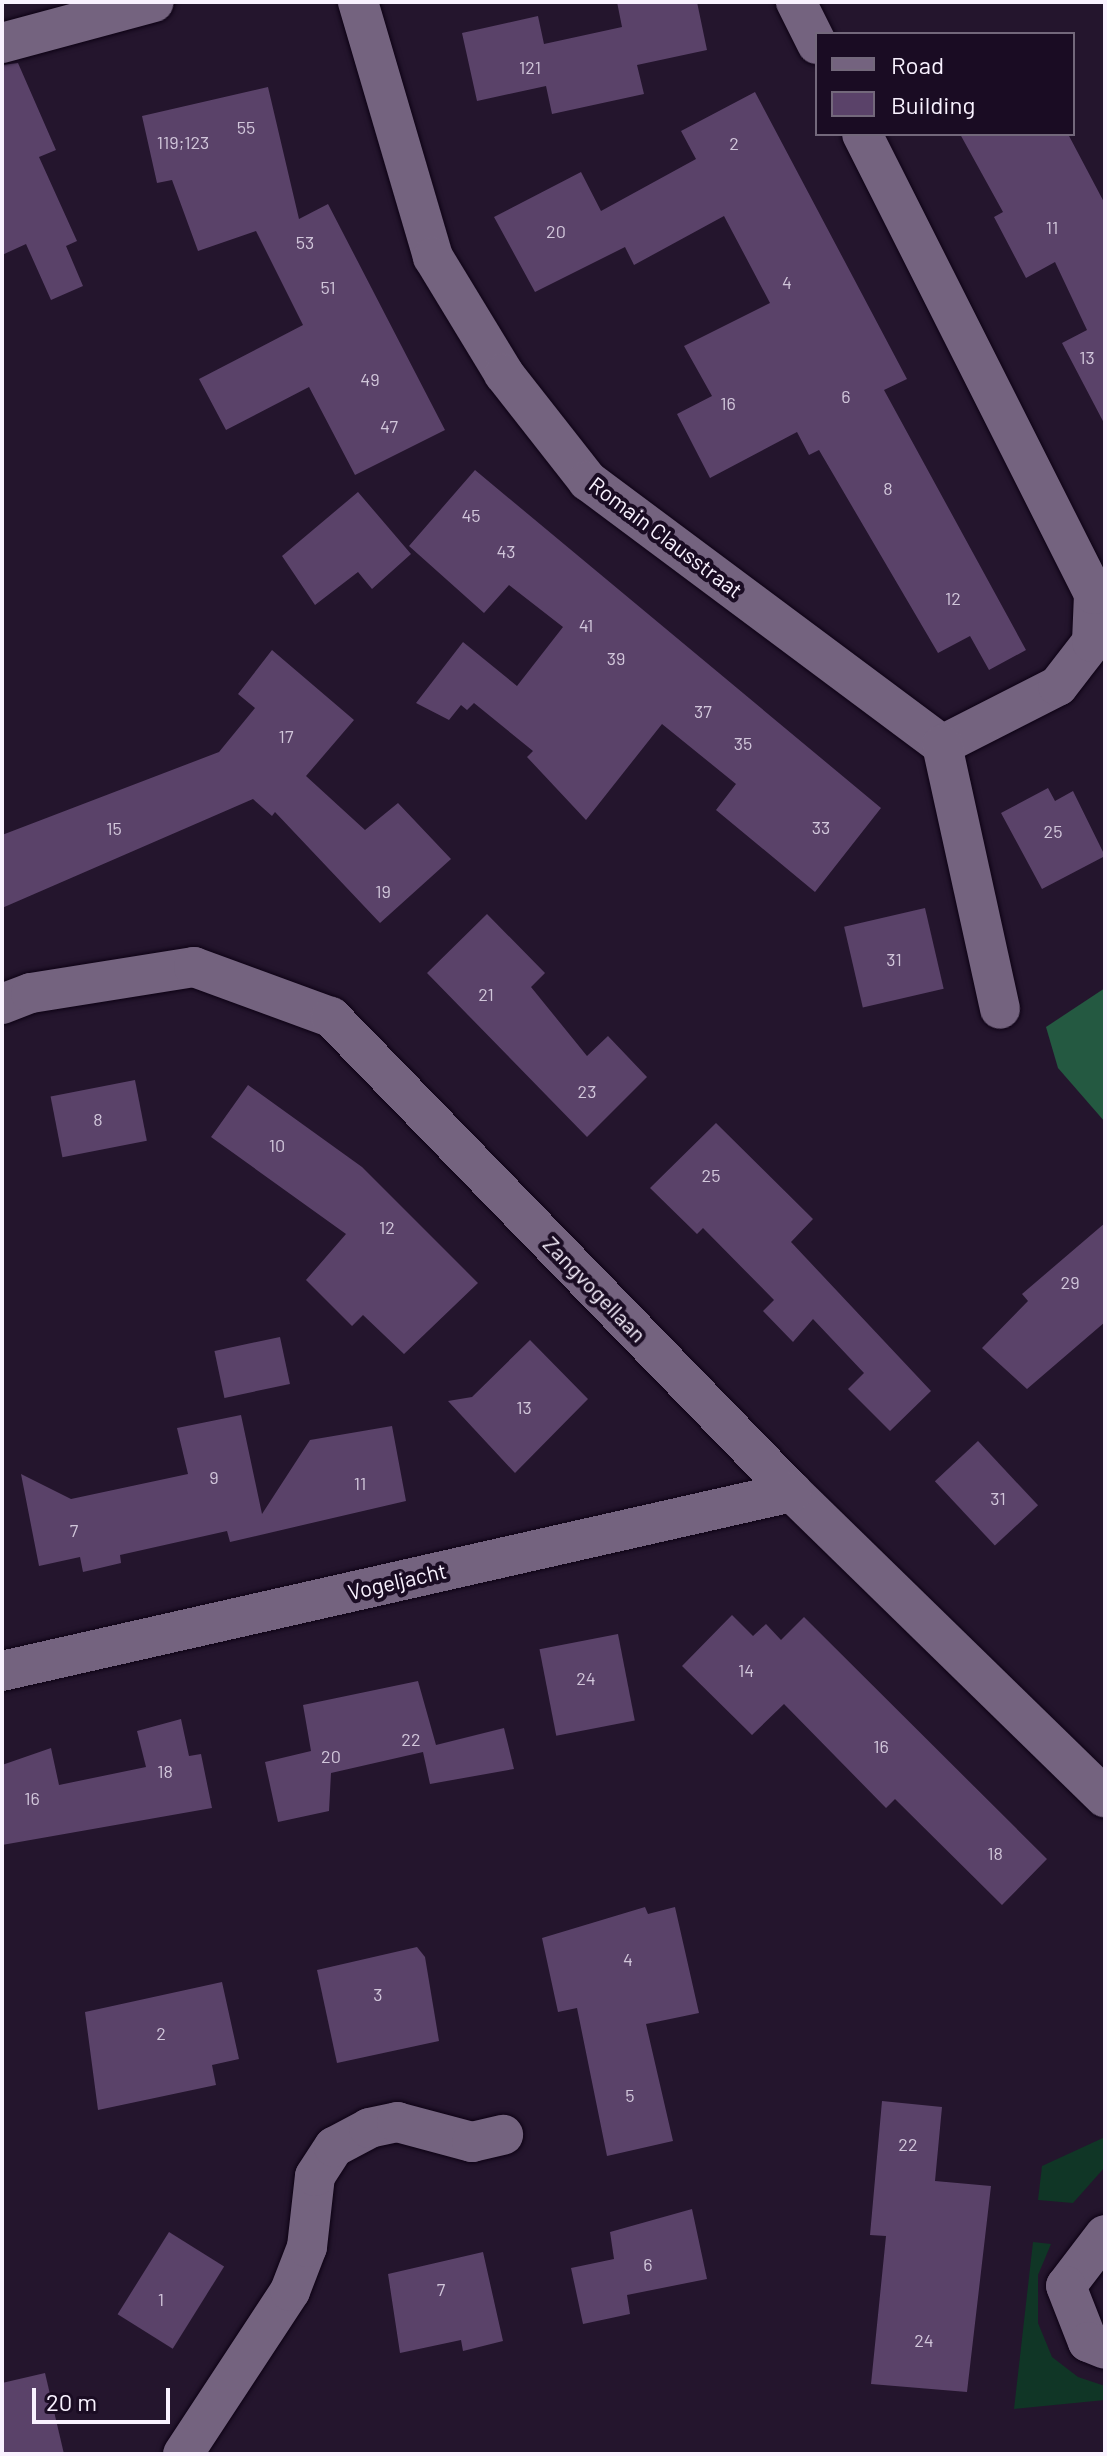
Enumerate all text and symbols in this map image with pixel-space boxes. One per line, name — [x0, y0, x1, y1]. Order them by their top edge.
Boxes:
legend — [815, 32, 1075, 136]
text: Road — [891, 50, 944, 79]
house number: 121 — [519, 56, 541, 78]
text: Building — [891, 90, 975, 119]
house number: 55 — [237, 116, 255, 138]
house number: 119;123 — [157, 131, 209, 153]
house number: 2 — [729, 132, 739, 154]
house number: 11 — [1046, 216, 1058, 238]
house number: 20 — [546, 220, 566, 242]
house number: 53 — [296, 231, 314, 253]
house number: 4 — [782, 271, 792, 293]
house number: 51 — [320, 276, 336, 298]
house number: 13 — [1079, 346, 1095, 368]
house number: 49 — [360, 368, 380, 390]
house number: 6 — [841, 385, 851, 407]
house number: 16 — [720, 392, 736, 414]
house number: 47 — [380, 415, 398, 437]
street label: Romain Clausstraat — [584, 471, 748, 603]
house number: 8 — [883, 477, 893, 499]
house number: 45 — [461, 504, 481, 526]
house number: 43 — [496, 540, 516, 562]
house number: 12 — [945, 587, 961, 609]
house number: 41 — [579, 614, 593, 636]
house number: 39 — [607, 647, 625, 669]
house number: 37 — [694, 700, 712, 722]
house number: 17 — [279, 725, 293, 747]
house number: 35 — [734, 732, 752, 754]
house number: 33 — [812, 816, 830, 838]
house number: 15 — [106, 817, 122, 839]
house number: 25 — [1044, 820, 1062, 842]
house number: 19 — [375, 880, 391, 902]
house number: 31 — [886, 948, 902, 970]
house number: 21 — [478, 983, 494, 1005]
house number: 23 — [578, 1080, 596, 1102]
house number: 8 — [93, 1108, 103, 1130]
house number: 10 — [269, 1134, 285, 1156]
house number: 25 — [702, 1164, 720, 1186]
house number: 12 — [379, 1216, 395, 1238]
street label: Zangvogellaan — [538, 1231, 652, 1347]
house number: 29 — [1060, 1271, 1080, 1293]
house number: 13 — [516, 1396, 532, 1418]
house number: 9 — [209, 1466, 219, 1488]
house number: 11 — [354, 1472, 366, 1494]
house number: 31 — [990, 1487, 1006, 1509]
house number: 7 — [70, 1519, 78, 1541]
street label: Vogeljacht — [345, 1557, 449, 1605]
house number: 14 — [738, 1659, 754, 1681]
house number: 24 — [576, 1667, 596, 1689]
house number: 22 — [401, 1728, 421, 1750]
house number: 16 — [873, 1735, 889, 1757]
house number: 20 — [321, 1745, 341, 1767]
house number: 18 — [157, 1760, 173, 1782]
house number: 16 — [24, 1787, 40, 1809]
house number: 18 — [987, 1842, 1003, 1864]
house number: 4 — [623, 1948, 633, 1970]
house number: 3 — [373, 1983, 383, 2005]
house number: 2 — [156, 2022, 166, 2044]
house number: 5 — [625, 2084, 635, 2106]
house number: 22 — [898, 2133, 918, 2155]
house number: 6 — [643, 2253, 653, 2275]
house number: 7 — [437, 2278, 445, 2300]
house number: 1 — [158, 2288, 164, 2310]
house number: 24 — [914, 2329, 934, 2351]
scale bar — [36, 2372, 174, 2422]
text: 20 m — [46, 2387, 97, 2416]

